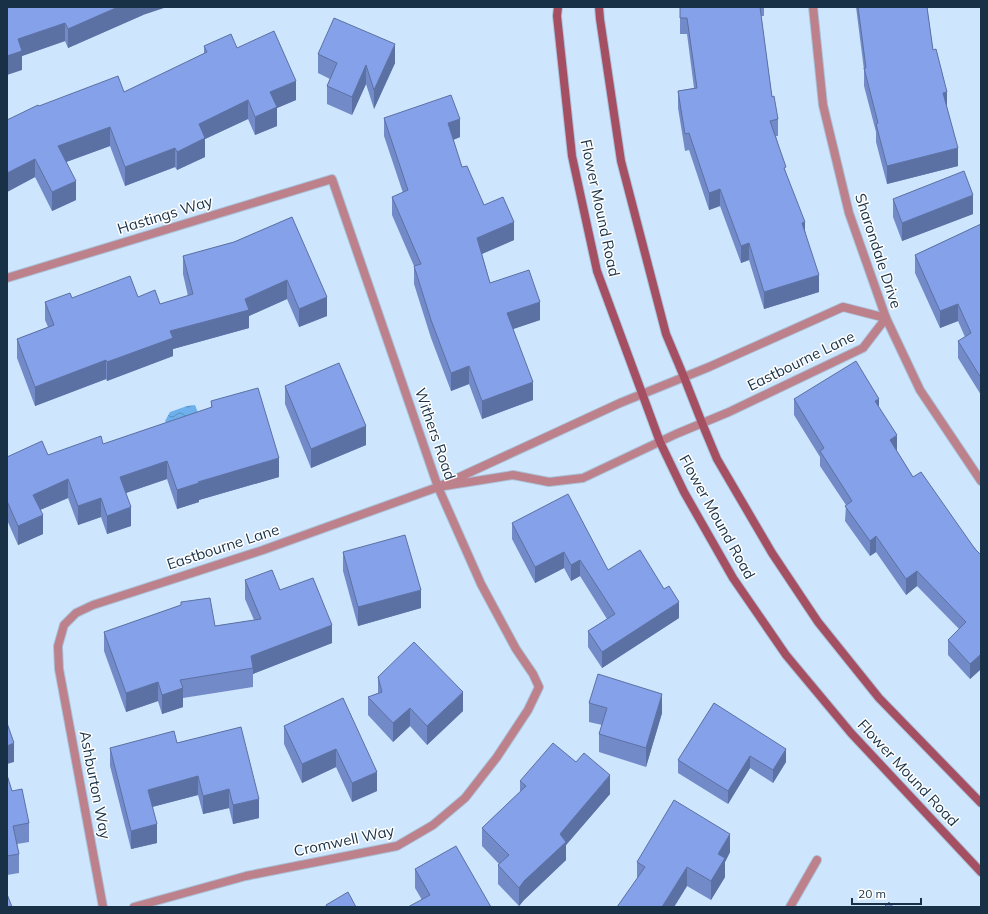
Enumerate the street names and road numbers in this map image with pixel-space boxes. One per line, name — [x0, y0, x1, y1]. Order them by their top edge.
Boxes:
street label: Flower Mound Road — [577, 138, 624, 278]
street label: Hastings Way — [115, 191, 215, 238]
street label: Sharondale Drive — [851, 191, 906, 311]
street label: Eastbourne Lane — [744, 326, 858, 395]
street label: Withers Road — [411, 385, 460, 482]
street label: Flower Mound Road — [675, 451, 760, 582]
street label: Eastbourne Lane — [164, 519, 281, 574]
street label: Flower Mound Road — [854, 715, 963, 830]
street label: Ashburton Way — [76, 729, 115, 841]
street label: Cromwell Way — [292, 821, 396, 860]

